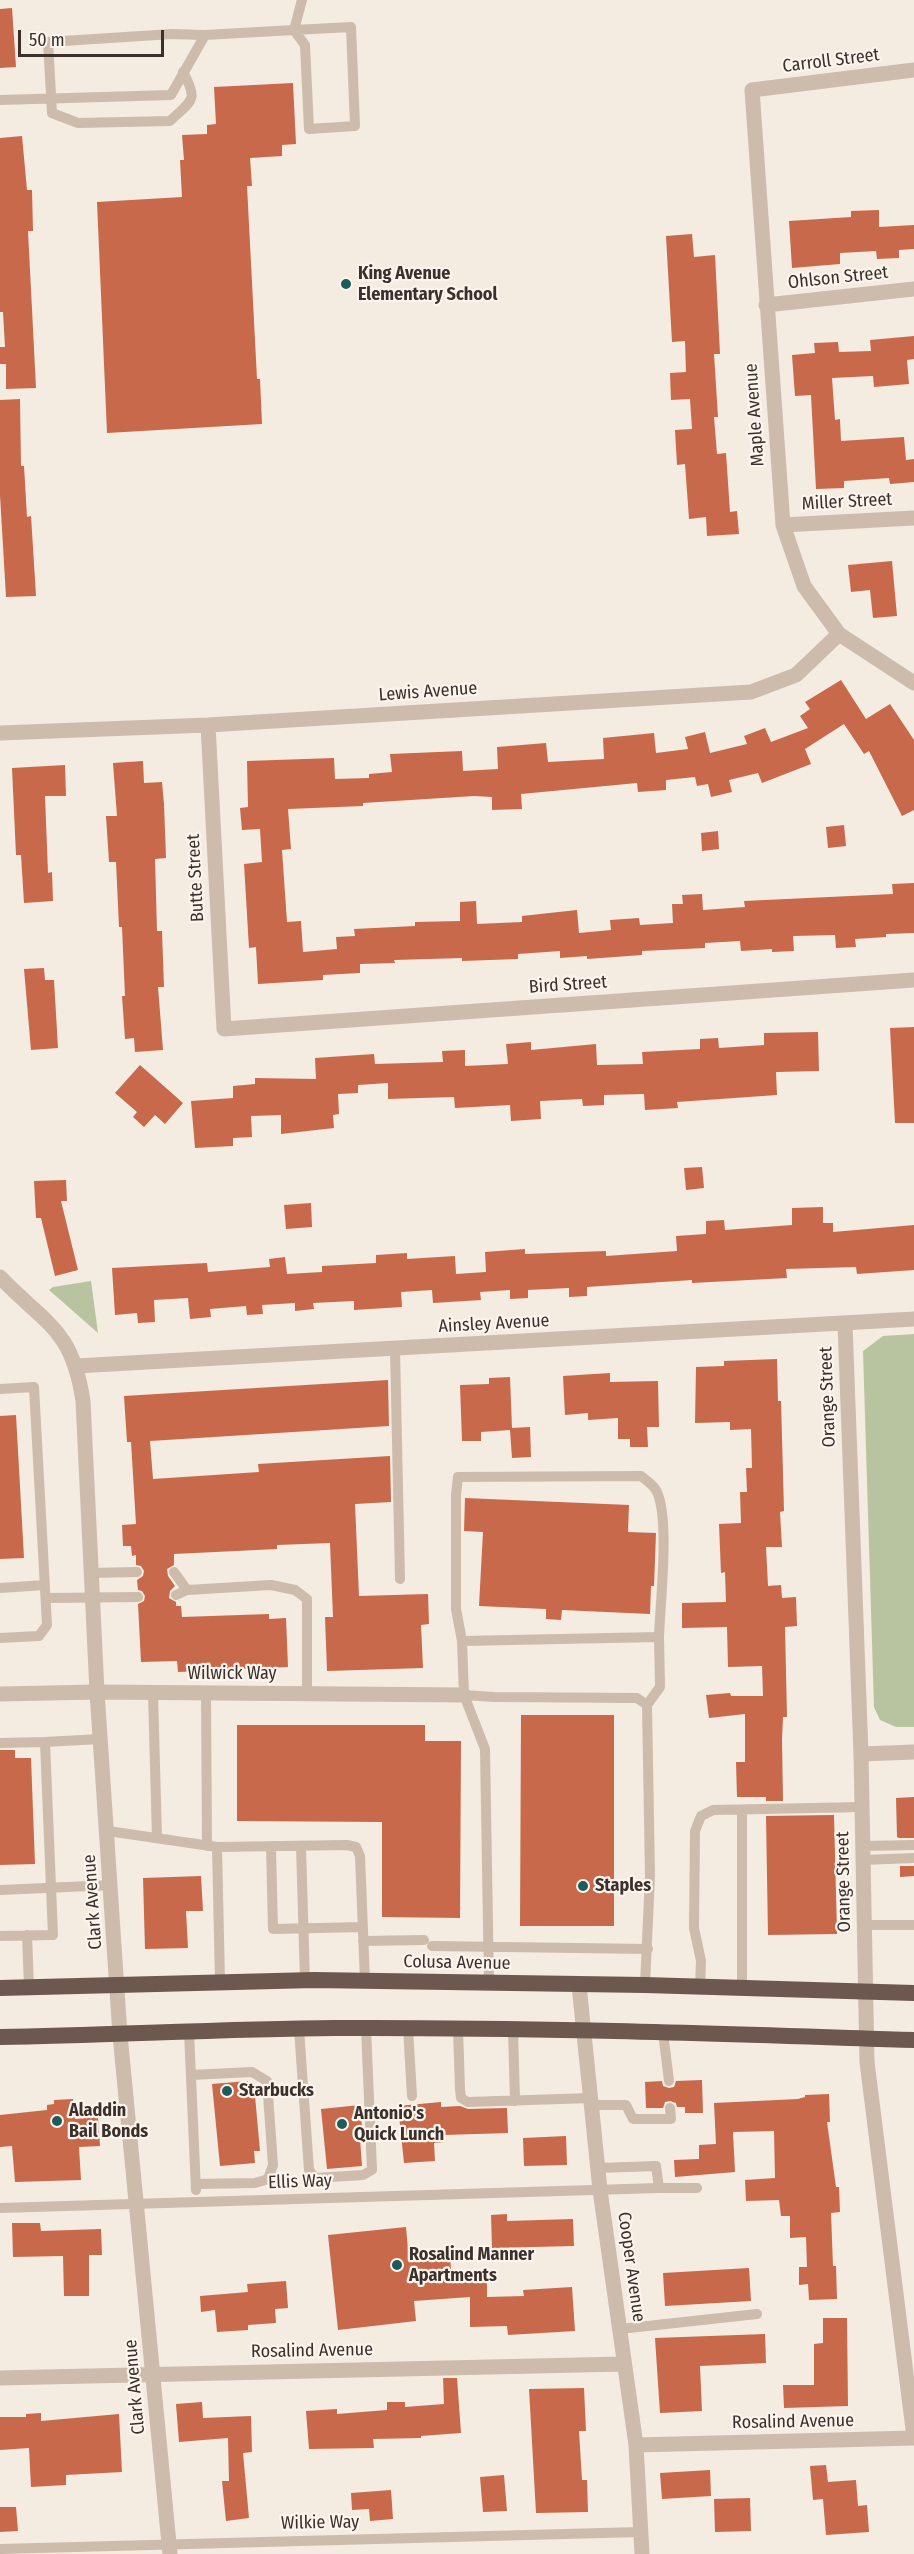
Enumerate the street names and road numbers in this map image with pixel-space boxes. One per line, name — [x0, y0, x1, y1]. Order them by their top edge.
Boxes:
street label: Carroll Street — [781, 44, 881, 78]
street label: Ohlson Street — [787, 262, 889, 294]
street label: Maple Avenue — [741, 363, 769, 467]
street label: Miller Street — [801, 489, 893, 515]
street label: Lewis Avenue — [378, 678, 478, 706]
street label: Butte Street — [183, 833, 209, 923]
street label: Bird Street — [528, 971, 608, 999]
street label: Ainsley Avenue — [438, 1310, 550, 1338]
street label: Orange Street — [815, 1346, 841, 1448]
street label: Wilwick Way — [188, 1663, 276, 1685]
street label: Orange Street — [832, 1831, 856, 1933]
street label: Clark Avenue — [79, 1854, 107, 1950]
street label: Colusa Avenue — [403, 1951, 511, 1975]
street label: Ellis Way — [268, 2170, 332, 2194]
street label: Cooper Avenue — [613, 2211, 649, 2323]
street label: Clark Avenue — [120, 2339, 150, 2435]
street label: Rosalind Avenue — [251, 2339, 373, 2363]
street label: Rosalind Avenue — [732, 2410, 854, 2434]
street label: Wilkie Way — [281, 2512, 359, 2534]

